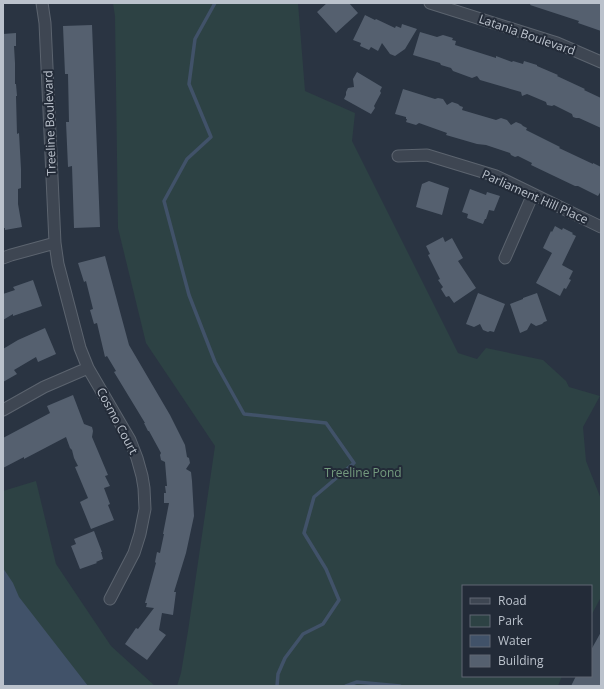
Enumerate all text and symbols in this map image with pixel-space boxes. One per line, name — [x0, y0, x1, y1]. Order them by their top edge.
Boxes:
street label: Latania Boulevard — [477, 10, 578, 59]
street label: Treeline Boulevard — [39, 70, 60, 176]
street label: Parliament Hill Place — [479, 165, 591, 228]
street label: Cosmo Court — [93, 384, 142, 457]
park label: Treeline Pond — [324, 464, 402, 481]
legend — [462, 585, 592, 677]
text: Road — [498, 592, 527, 609]
text: Park — [498, 612, 524, 629]
text: Water — [498, 632, 532, 649]
text: Building — [498, 652, 544, 669]

